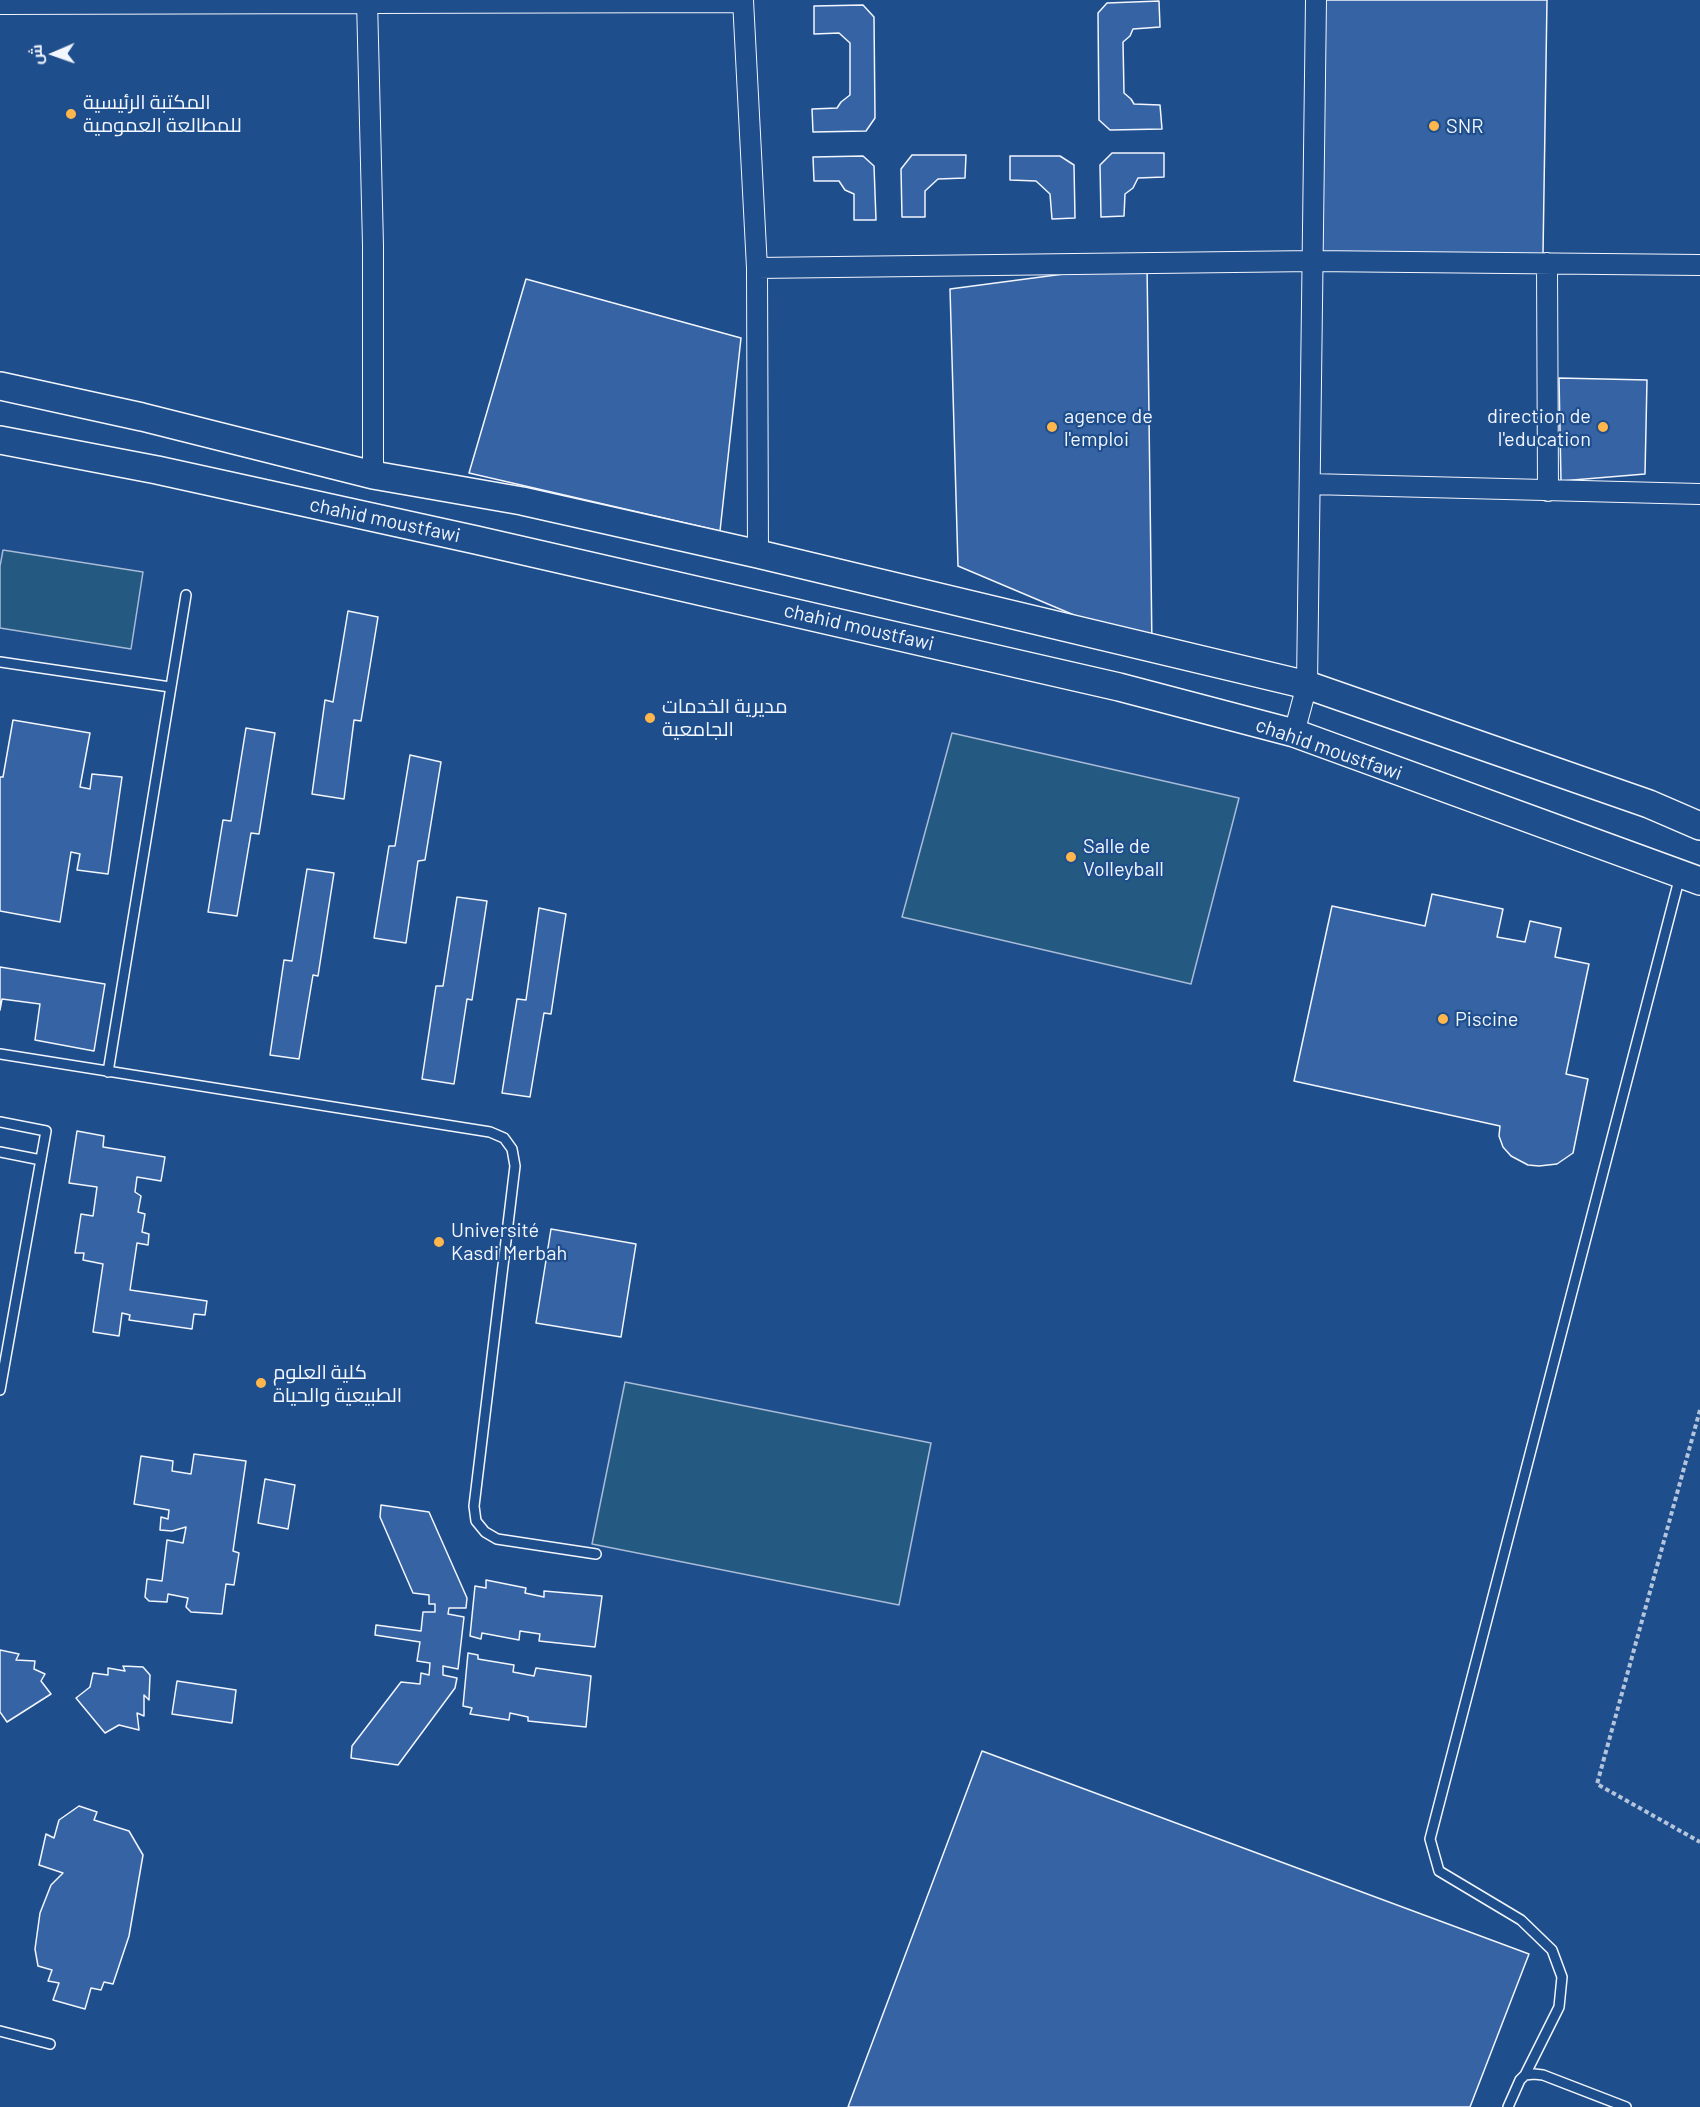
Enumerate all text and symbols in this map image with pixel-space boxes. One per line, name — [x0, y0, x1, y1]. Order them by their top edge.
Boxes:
north arrow — [24, 24, 84, 84]
text: ش — [26, 44, 45, 65]
place label: المكتبة الرئيسية للمطالعة العمومية — [83, 90, 242, 137]
marker: المكتبة الرئيسية للمطالعة العمومية — [64, 107, 78, 121]
place label: SNR — [1446, 114, 1483, 138]
marker: SNR — [1427, 119, 1441, 133]
place label: agence de l'emploi — [1064, 404, 1153, 451]
place label: direction de l'education — [1487, 404, 1591, 451]
marker: agence de l'emploi — [1045, 420, 1059, 434]
marker: direction de l'education — [1596, 420, 1610, 434]
street label: chahid moustfawi — [307, 492, 463, 548]
street label: chahid moustfawi — [782, 598, 936, 656]
place label: مديرية الخدمات الجامعية — [662, 694, 788, 741]
marker: مديرية الخدمات الجامعية — [643, 711, 657, 725]
street label: chahid moustfawi — [1253, 713, 1405, 785]
place label: Salle de Volleyball — [1083, 834, 1164, 881]
marker: Salle de Volleyball — [1064, 850, 1078, 864]
place label: Piscine — [1455, 1007, 1518, 1031]
marker: Piscine — [1436, 1012, 1450, 1026]
place label: Université Kasdi Merbah — [451, 1218, 567, 1265]
marker: Université Kasdi Merbah — [432, 1235, 446, 1249]
place label: كلية العلوم الطبيعية والحياة — [273, 1360, 402, 1407]
marker: كلية العلوم الطبيعية والحياة — [254, 1376, 268, 1390]

